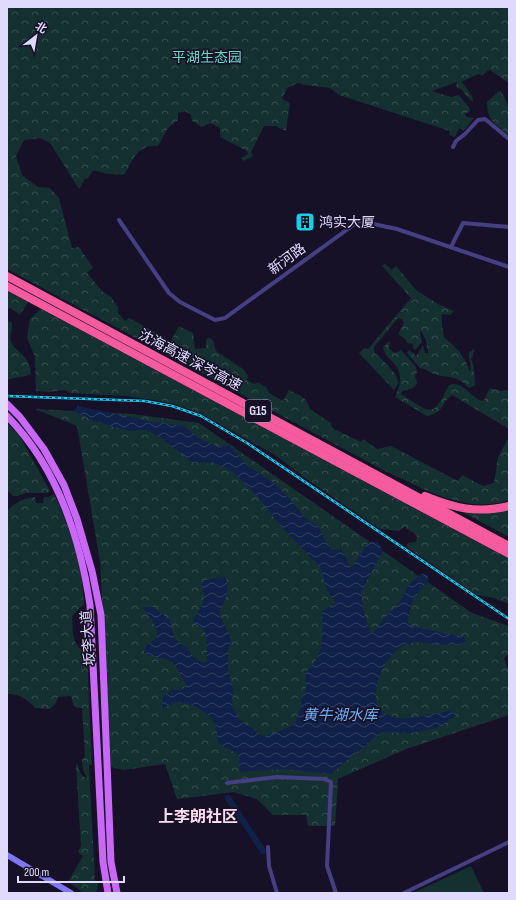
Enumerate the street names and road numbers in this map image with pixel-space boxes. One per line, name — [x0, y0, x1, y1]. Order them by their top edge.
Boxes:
street label: 新河路 — [265, 240, 309, 278]
street label: 沈海高速 深岑高速 — [136, 326, 244, 394]
road number: G15 — [245, 400, 271, 422]
street label: 坂李大道 — [78, 609, 98, 667]

